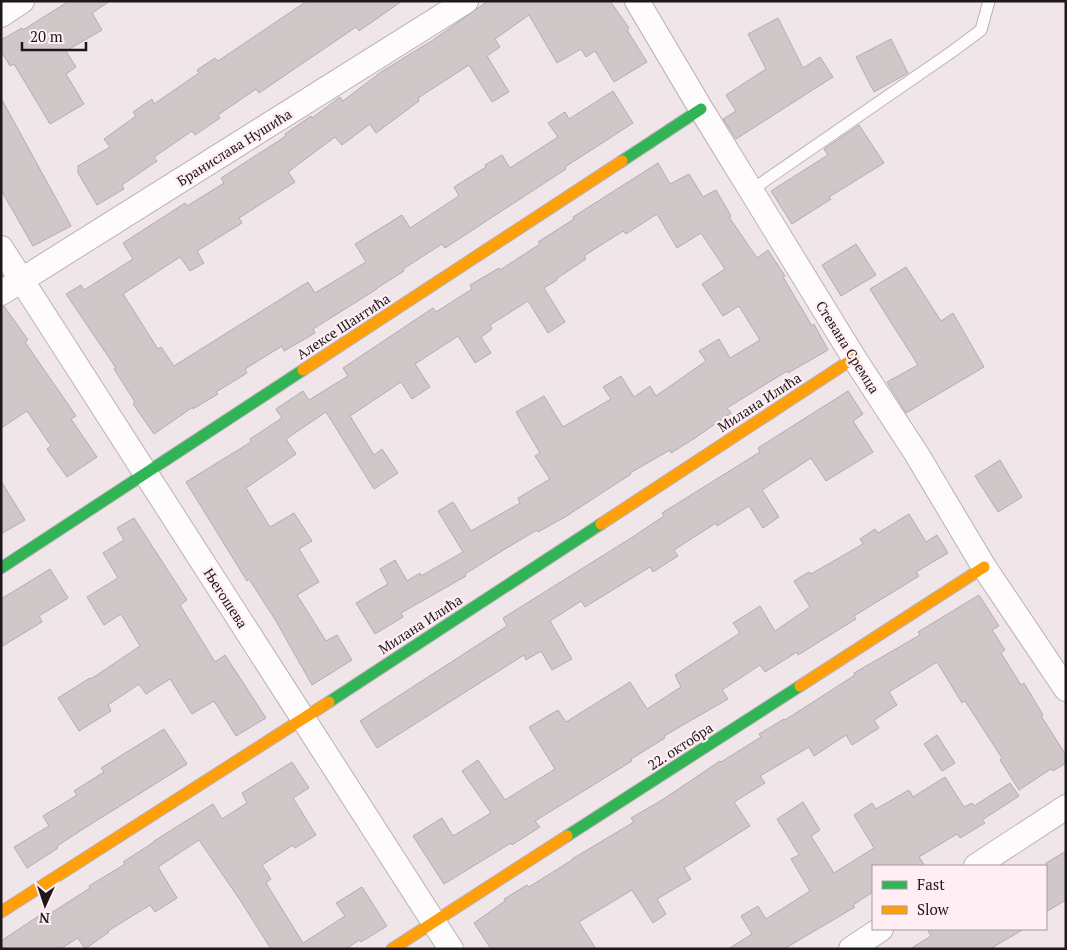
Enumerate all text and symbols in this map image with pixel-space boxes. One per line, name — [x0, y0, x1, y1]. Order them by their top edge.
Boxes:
scale bar — [22, 20, 86, 52]
text: 20 m — [30, 26, 63, 46]
street label: Бранислава Нушића — [173, 104, 295, 190]
street label: Алексе Шантића — [293, 289, 393, 363]
street label: Стевана Сремца — [812, 297, 884, 397]
street label: Милана Илића — [713, 368, 805, 436]
street label: Његошева — [200, 564, 252, 632]
street label: Милана Илића — [374, 590, 466, 658]
street label: 22. октобра — [644, 718, 716, 774]
legend — [872, 865, 1047, 930]
text: Fast — [917, 874, 945, 894]
north arrow — [20, 880, 70, 930]
text: Slow — [917, 899, 950, 919]
text: N — [38, 909, 50, 928]

